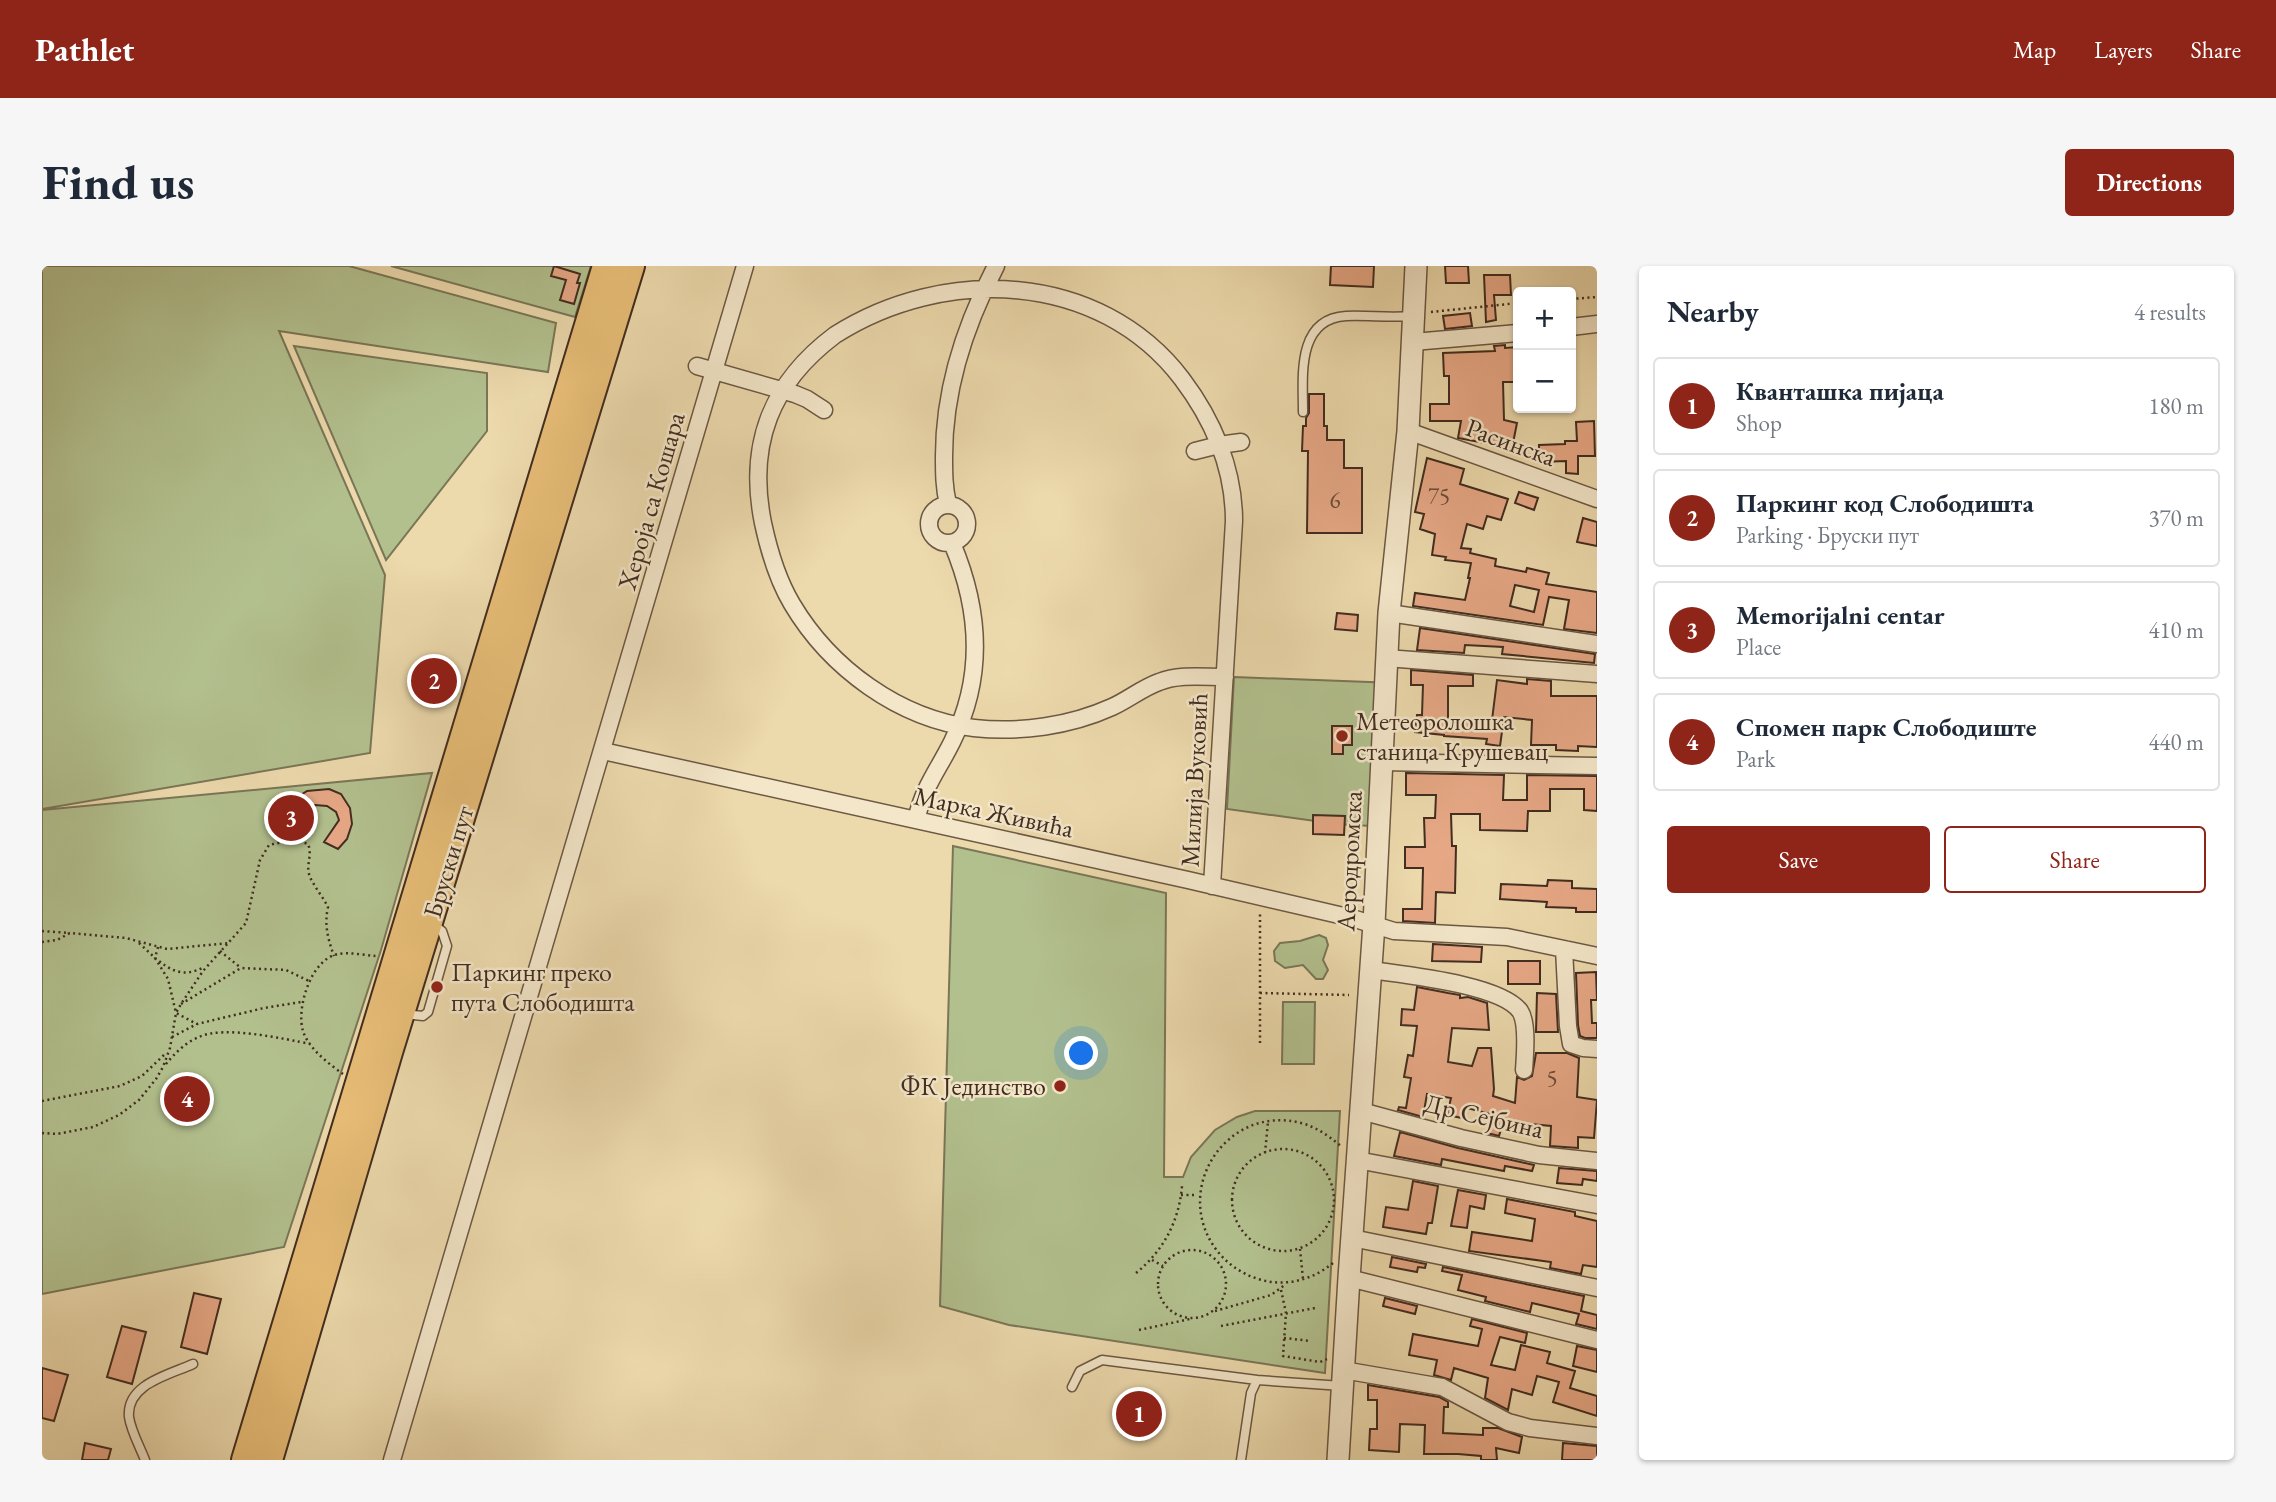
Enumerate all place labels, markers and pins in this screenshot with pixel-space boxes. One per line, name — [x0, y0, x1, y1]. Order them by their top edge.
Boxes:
pin: 2 — [411, 655, 457, 707]
place label: Метеоролошка станица Крушевац — [1356, 704, 1549, 768]
marker: Метеоролошка станица Крушевац — [1334, 728, 1350, 744]
pin: 3 — [268, 792, 314, 844]
place label: Паркинг преко пута Слободишта — [451, 955, 635, 1019]
marker: Паркинг преко пута Слободишта — [429, 979, 445, 995]
place label: ФК Јединство — [901, 1069, 1046, 1103]
pin: 4 — [164, 1073, 210, 1125]
marker: ФК Јединство — [1052, 1078, 1068, 1094]
pin: 1 — [1116, 1388, 1162, 1440]

